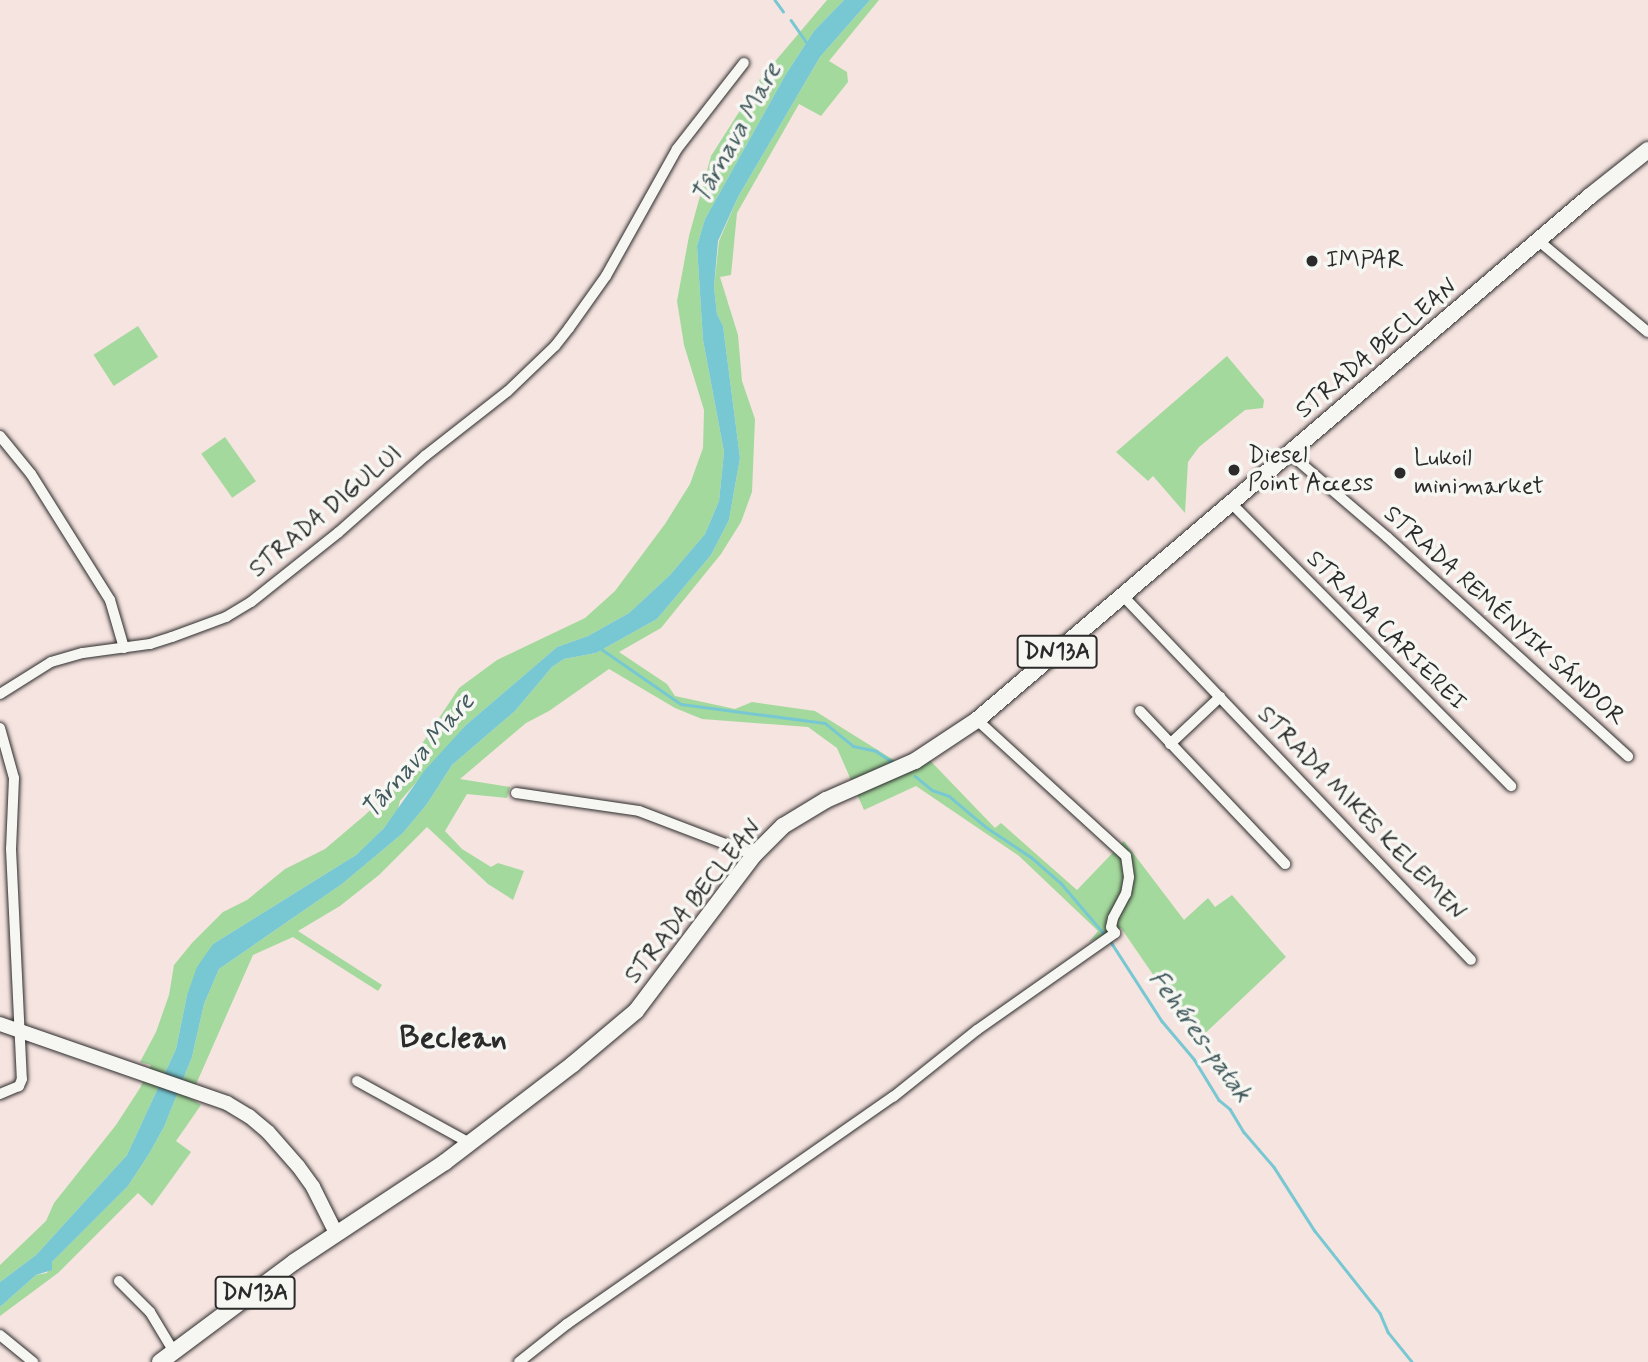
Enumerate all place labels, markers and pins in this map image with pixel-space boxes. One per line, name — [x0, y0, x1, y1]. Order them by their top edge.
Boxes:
place label: IMPAR — [1326, 247, 1403, 275]
marker: IMPAR — [1304, 253, 1320, 269]
place label: Diesel Point Access — [1248, 442, 1374, 498]
place label: Lukoil minimarket — [1414, 445, 1544, 501]
marker: Diesel Point Access — [1226, 462, 1242, 478]
marker: Lukoil minimarket — [1392, 465, 1408, 481]

